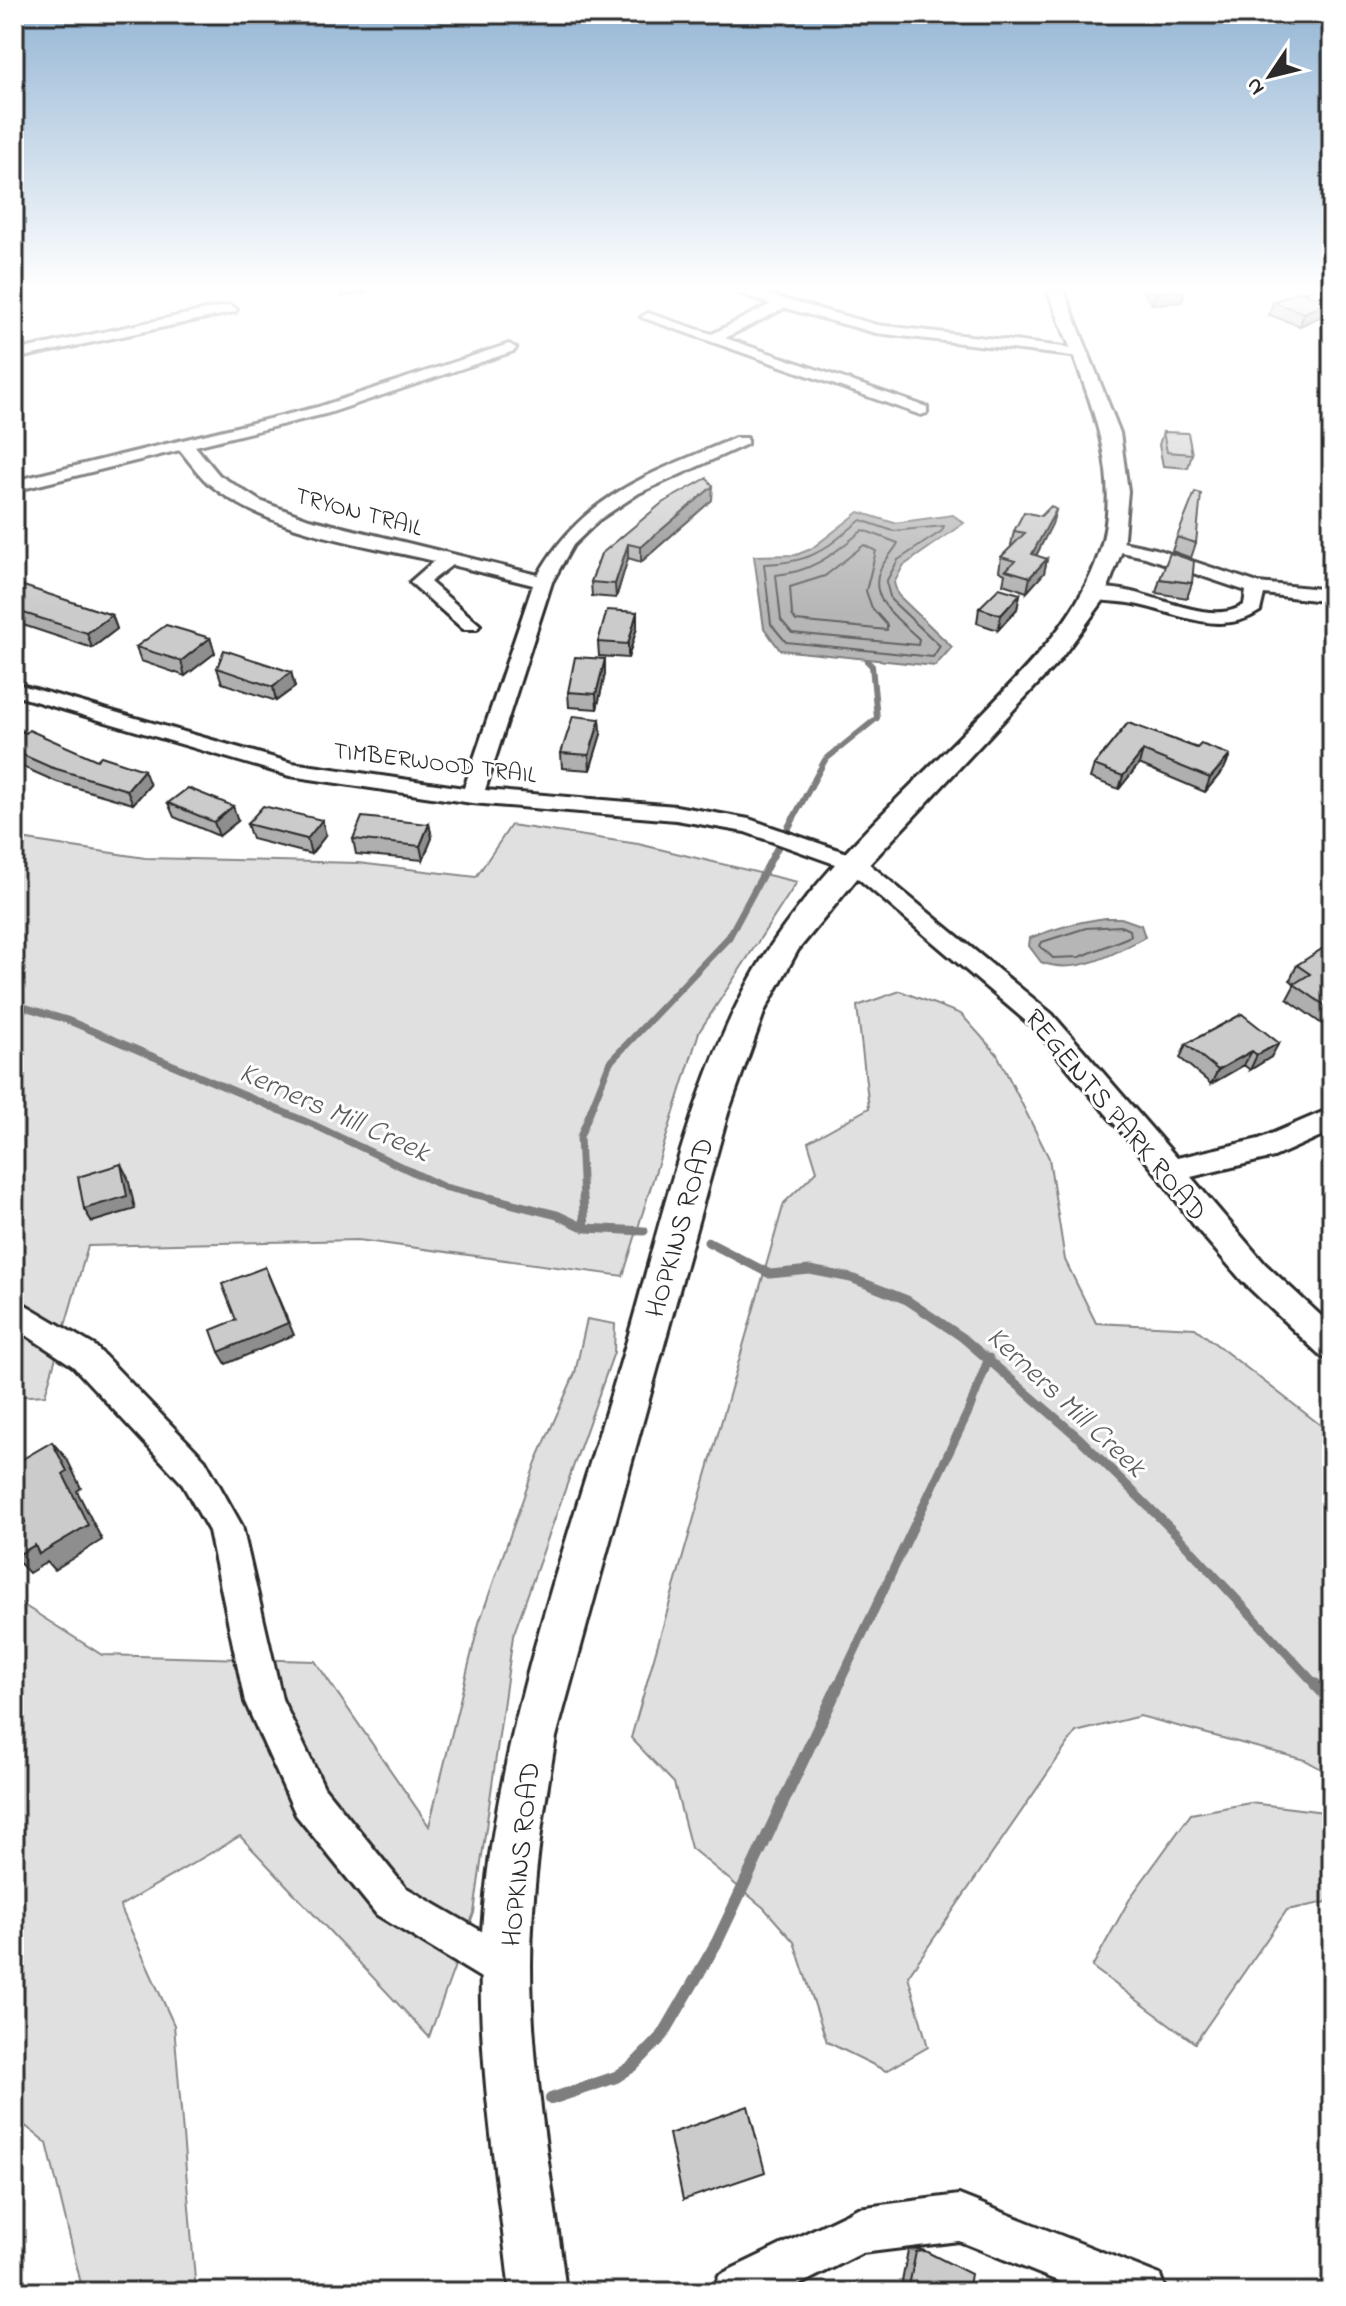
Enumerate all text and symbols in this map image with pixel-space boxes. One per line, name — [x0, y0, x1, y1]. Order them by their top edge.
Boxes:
north arrow — [1230, 36, 1310, 116]
text: N — [1239, 70, 1273, 101]
street label: TRYON TRAIL — [291, 480, 426, 547]
street label: TIMBERWOOD TRAIL — [331, 735, 539, 794]
street label: REGENTS PARK ROAD — [1013, 1001, 1216, 1232]
water label: Kerners Mill Creek — [231, 1052, 438, 1176]
street label: HOPKINS ROAD — [636, 1133, 727, 1323]
water label: Kerners Mill Creek — [975, 1317, 1156, 1490]
street label: HOPKINS ROAD — [492, 1760, 553, 1949]

